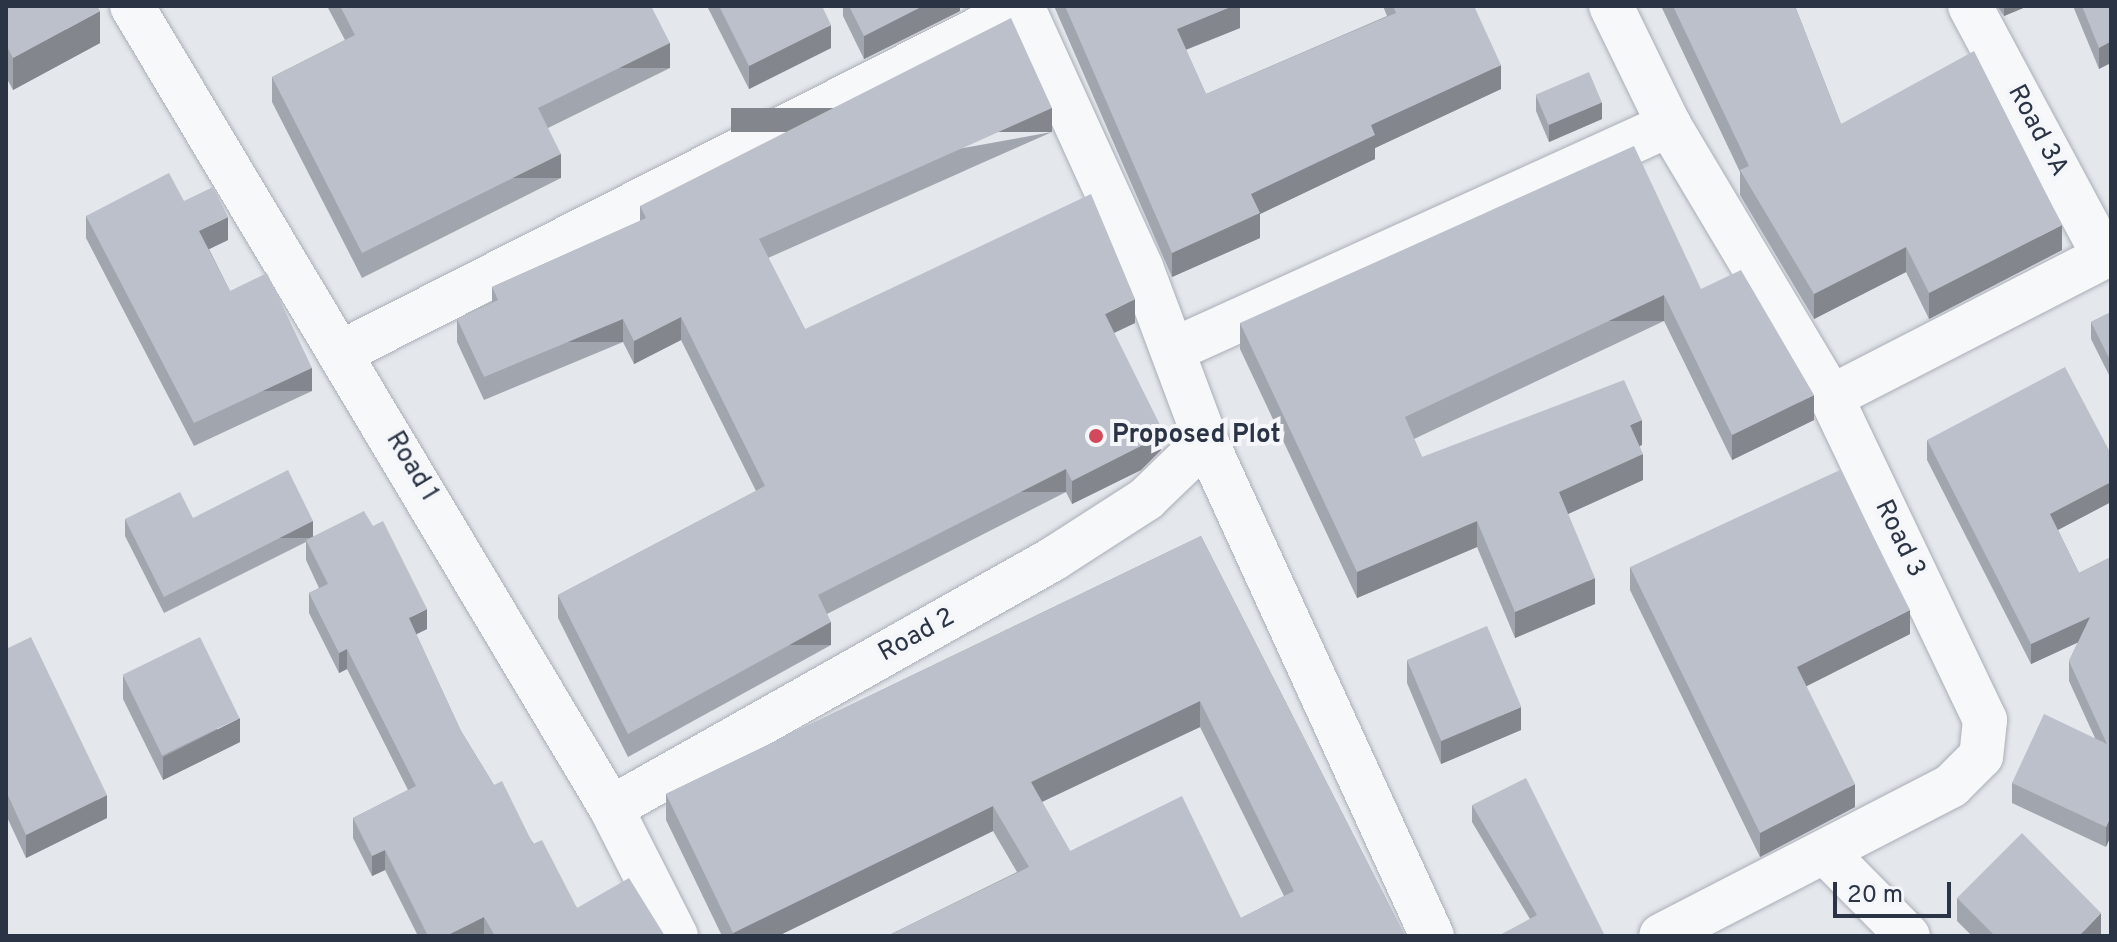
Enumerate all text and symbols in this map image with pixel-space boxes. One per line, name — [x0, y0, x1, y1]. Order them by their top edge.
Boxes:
street label: Road 3A — [2000, 80, 2074, 182]
place label: Proposed Plot — [1112, 420, 1281, 452]
street label: Road 1 — [378, 426, 444, 508]
marker: Proposed Plot — [1087, 427, 1105, 445]
street label: Road 3 — [1867, 495, 1931, 583]
street label: Road 2 — [873, 602, 961, 670]
scale bar — [1837, 866, 1955, 916]
text: 20 m — [1847, 881, 1903, 911]

